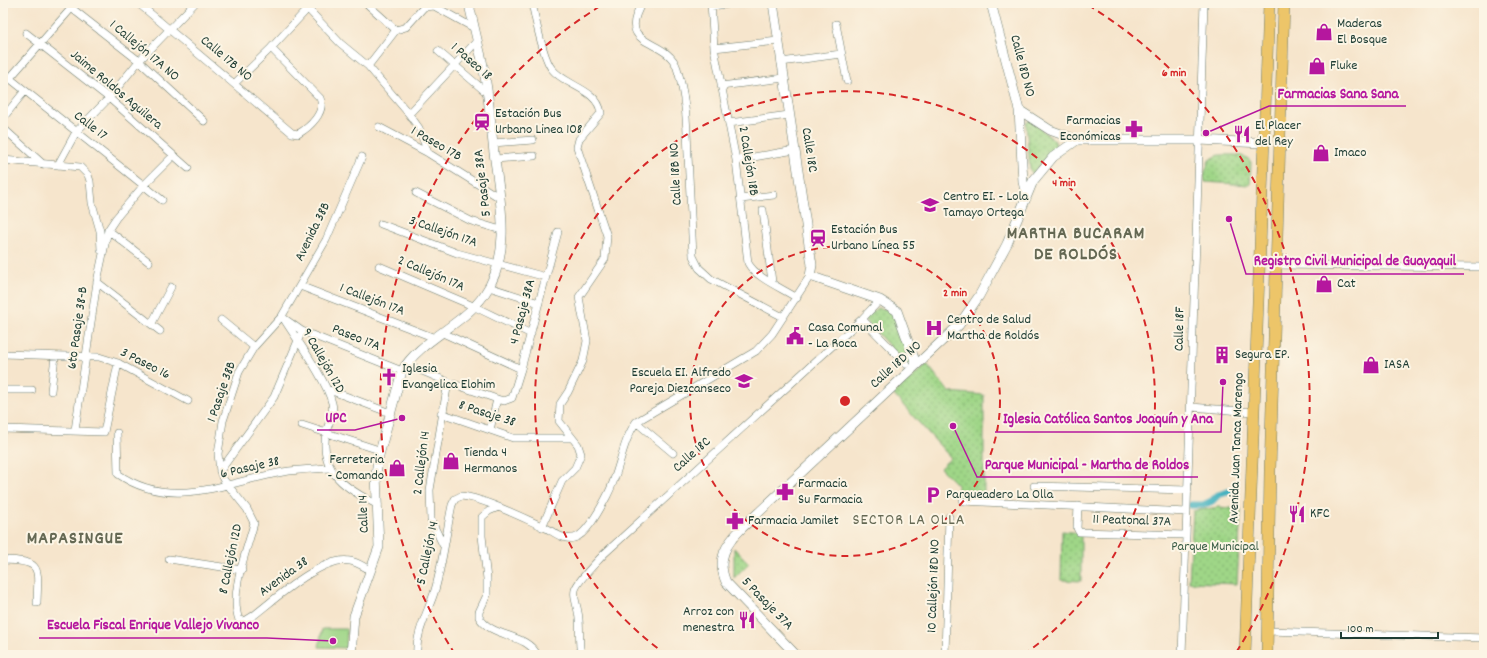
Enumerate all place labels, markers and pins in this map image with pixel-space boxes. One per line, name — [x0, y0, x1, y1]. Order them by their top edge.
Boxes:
place label: Maderas El Bosque — [1337, 14, 1387, 50]
shop icon: Maderas El Bosque — [1314, 22, 1334, 42]
shop icon: Fluke — [1307, 56, 1327, 76]
place label: Fluke — [1330, 56, 1358, 76]
callout: Farmacias Sana Sana — [1269, 79, 1406, 106]
place label: Estación Bus Urbano Linea 108 — [495, 104, 583, 140]
place label: Farmacias Económicas — [1060, 111, 1121, 147]
station icon: Estación Bus Urbano Linea 108 — [472, 112, 492, 132]
place label: El Placer del Rey — [1255, 116, 1302, 152]
pharmacy icon: Farmacias Económicas — [1124, 119, 1144, 139]
restaurant icon: El Placer del Rey — [1232, 124, 1252, 144]
shop icon: Imaco — [1311, 143, 1331, 163]
place label: Imaco — [1334, 143, 1366, 163]
place label: Centro EI. - Lola Tamayo Ortega — [943, 187, 1029, 223]
school or university icon: Centro EI. - Lola Tamayo Ortega — [920, 195, 940, 215]
place label: Estación Bus Urbano Línea 55 — [831, 220, 915, 256]
station icon: Estación Bus Urbano Línea 55 — [808, 228, 828, 248]
callout: Registro Civil Municipal de Guayaquil — [1246, 247, 1464, 274]
shop icon: Cat — [1314, 274, 1334, 294]
place label: Cat — [1337, 274, 1356, 294]
place label: Centro de Salud Martha de Roldós — [947, 310, 1039, 346]
place label: Casa Comunal - La Roca — [808, 318, 883, 354]
hospital icon: Centro de Salud Martha de Roldós — [924, 318, 944, 338]
public building icon: Casa Comunal - La Roca — [785, 326, 805, 346]
building icon: Segura EP. — [1212, 345, 1232, 365]
place label: Segura EP. — [1235, 345, 1290, 365]
shop icon: IASA — [1361, 355, 1381, 375]
place label: IASA — [1384, 355, 1410, 375]
place label: Iglesia Evangelica Elohim — [402, 359, 495, 395]
place label: Escuela EI. Alfredo Pareja Diezcanseco — [629, 363, 731, 399]
church icon: Iglesia Evangelica Elohim — [379, 367, 399, 387]
school or university icon: Escuela EI. Alfredo Pareja Diezcanseco — [734, 371, 754, 391]
centre of rings — [838, 394, 852, 408]
callout: UPC — [317, 403, 355, 430]
callout: Iglesia Católica Santos Joaquín y Ana — [995, 405, 1221, 432]
place label: Tienda 4 Hermanos — [464, 443, 517, 479]
place label: Ferreteria - Comando — [327, 450, 384, 486]
callout: Parque Municipal - Martha de Roldos — [977, 450, 1198, 477]
shop icon: Tienda 4 Hermanos — [441, 451, 461, 471]
shop icon: Ferreteria - Comando — [387, 458, 407, 478]
place label: Farmacia Su Farmacia — [798, 474, 863, 510]
pharmacy icon: Farmacia Su Farmacia — [775, 482, 795, 502]
parking icon: Parqueadero La Olla — [923, 485, 943, 505]
place label: Parqueadero La Olla — [946, 485, 1054, 505]
restaurant icon: KFC — [1287, 504, 1307, 524]
place label: KFC — [1310, 504, 1330, 524]
pharmacy icon: Farmacia Jamilet — [725, 511, 745, 531]
place label: Farmacia Jamilet — [748, 511, 839, 531]
place label: Arroz con menestra — [683, 602, 734, 638]
restaurant icon: Arroz con menestra — [737, 610, 757, 630]
callout: Escuela Fiscal Enrique Vallejo Vivanco — [39, 611, 267, 638]

